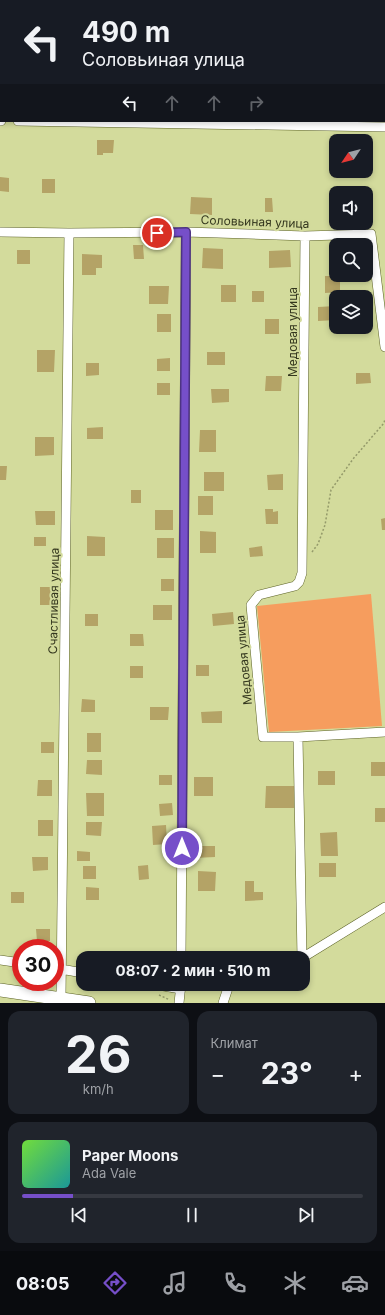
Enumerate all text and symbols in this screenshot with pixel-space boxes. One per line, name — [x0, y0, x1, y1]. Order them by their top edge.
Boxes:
text: 490 m — [82, 15, 170, 49]
icon: left — [16, 16, 68, 68]
text: Соловьиная улица — [82, 49, 245, 70]
icon: left — [119, 92, 141, 114]
icon: ahead — [161, 92, 183, 114]
icon: ahead — [203, 92, 225, 114]
icon: right — [245, 92, 267, 114]
north arrow — [329, 134, 373, 178]
map controls — [329, 134, 373, 334]
button: sound — [329, 186, 373, 230]
street label: Соловьиная улица — [200, 212, 310, 231]
pin — [140, 216, 174, 250]
icon: arrive — [146, 222, 168, 244]
button: search — [329, 238, 373, 282]
street label: Медовая улица — [285, 287, 300, 377]
button: layers — [329, 290, 373, 334]
street label: Счастливая улица — [45, 548, 62, 654]
street label: Медовая улица — [232, 614, 255, 706]
position arrow — [161, 827, 203, 869]
speed limit sign: 30 — [12, 939, 64, 991]
text: 08:07 · 2 мин · 510 m — [116, 961, 270, 980]
text: 26 — [65, 1023, 132, 1086]
text: Климат — [211, 1035, 258, 1051]
text: 23° — [261, 1055, 313, 1091]
text: − — [211, 1061, 225, 1087]
text: + — [348, 1061, 363, 1087]
text: km/h — [83, 1081, 114, 1097]
text: Paper Moons — [82, 1146, 178, 1165]
text: Ada Vale — [82, 1165, 136, 1181]
icon: previous — [68, 1204, 90, 1226]
icon: pause — [181, 1204, 203, 1226]
icon: next — [295, 1204, 317, 1226]
icon: directions — [101, 1269, 129, 1297]
icon: music — [161, 1269, 189, 1297]
icon: phone — [221, 1269, 249, 1297]
icon: climate — [281, 1269, 309, 1297]
icon: car — [341, 1269, 369, 1297]
text: 08:05 — [16, 1273, 69, 1294]

